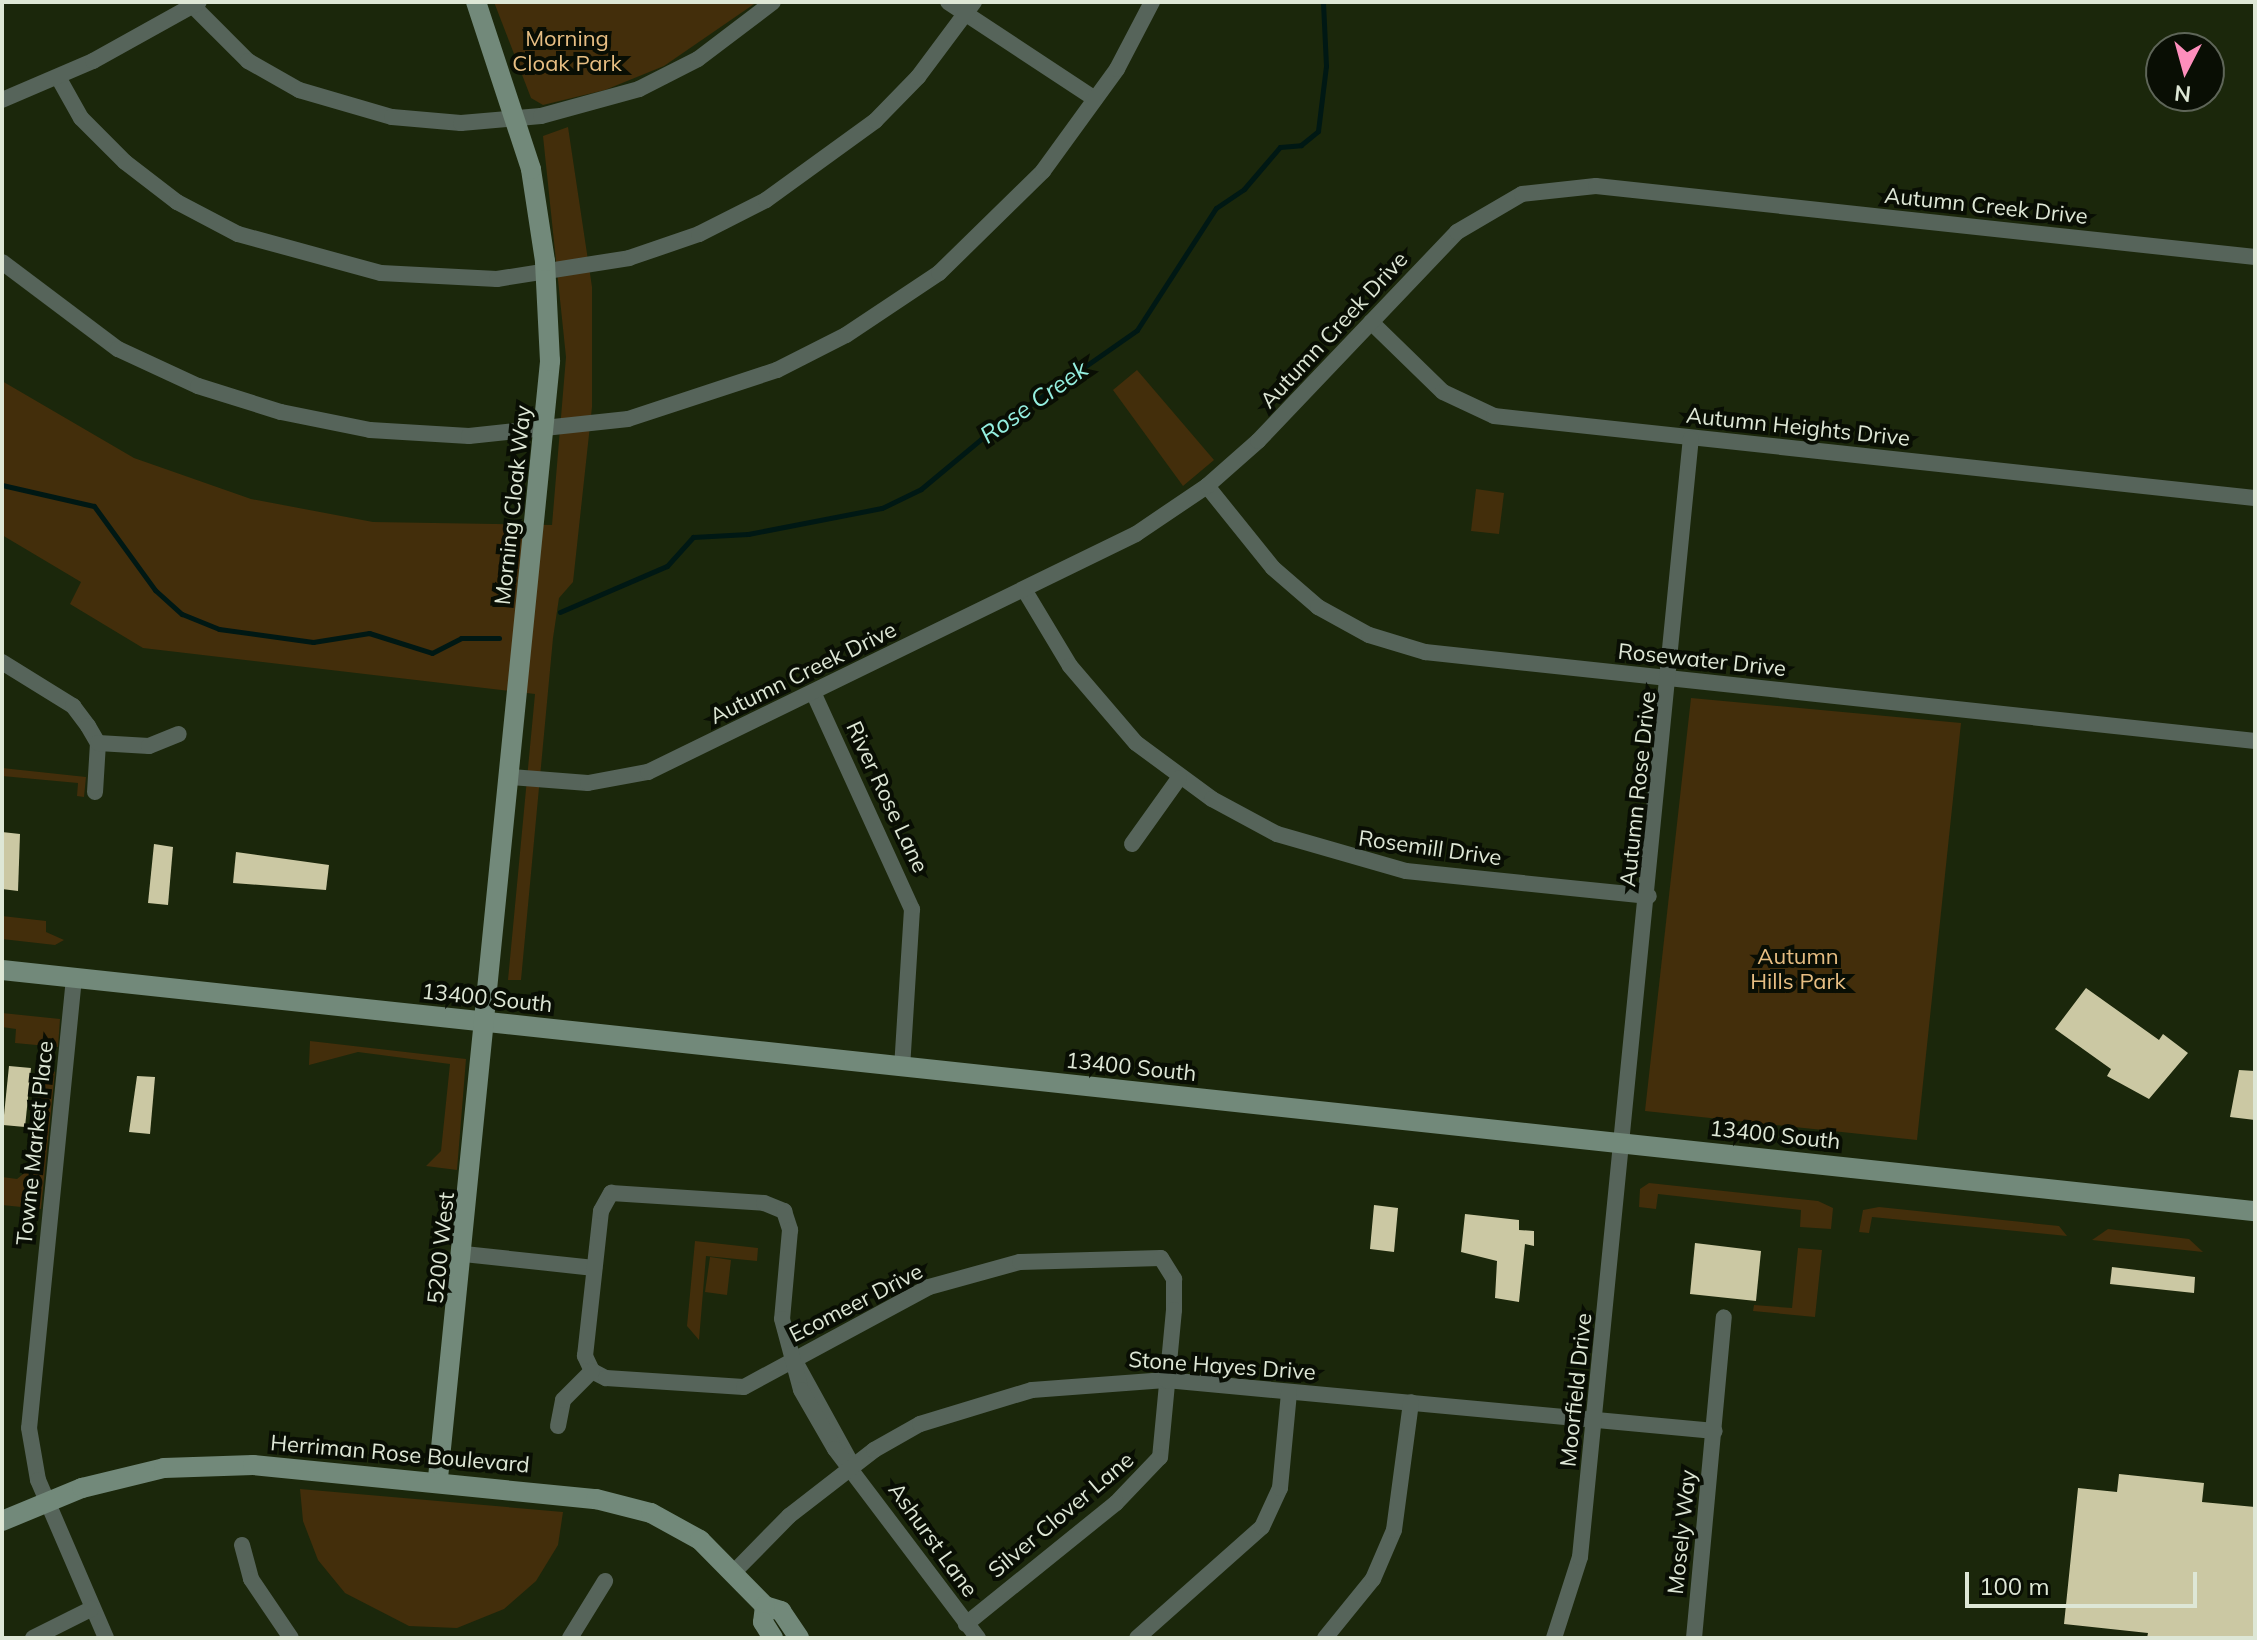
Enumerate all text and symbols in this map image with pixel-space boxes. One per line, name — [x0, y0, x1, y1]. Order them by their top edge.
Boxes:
park label: Morning Cloak Park — [512, 25, 622, 76]
north arrow — [2145, 32, 2225, 112]
text: N — [2173, 79, 2192, 109]
street label: Autumn Creek Drive — [1883, 182, 2089, 230]
street label: Autumn Creek Drive — [1255, 246, 1413, 414]
water label: Rose Creek — [975, 354, 1093, 450]
street label: Autumn Heights Drive — [1685, 402, 1911, 452]
street label: Morning Cloak Way — [489, 404, 537, 606]
street label: Autumn Creek Drive — [705, 616, 901, 730]
street label: Rosewater Drive — [1617, 638, 1787, 682]
street label: Autumn Rose Drive — [1615, 690, 1661, 888]
street label: River Rose Lane — [840, 717, 934, 877]
street label: Rosemill Drive — [1357, 825, 1503, 871]
park label: Autumn Hills Park — [1750, 943, 1846, 994]
street label: 13400 South — [420, 978, 554, 1018]
street label: Towne Market Place — [11, 1039, 59, 1247]
street label: 13400 South — [1064, 1047, 1198, 1087]
street label: 13400 South — [1708, 1115, 1842, 1155]
street label: 5200 West — [422, 1191, 460, 1305]
street label: Ecomeer Drive — [785, 1258, 927, 1348]
street label: Moorfield Drive — [1555, 1312, 1597, 1468]
street label: Stone Hayes Drive — [1127, 1346, 1317, 1386]
street label: Herriman Rose Boulevard — [269, 1430, 531, 1478]
street label: Silver Clover Lane — [983, 1447, 1139, 1583]
street label: Mosely Way — [1662, 1468, 1702, 1596]
street label: Ashurst Lane — [883, 1478, 983, 1602]
scale bar — [1969, 1556, 2201, 1606]
text: 100 m — [1979, 1571, 2050, 1601]

